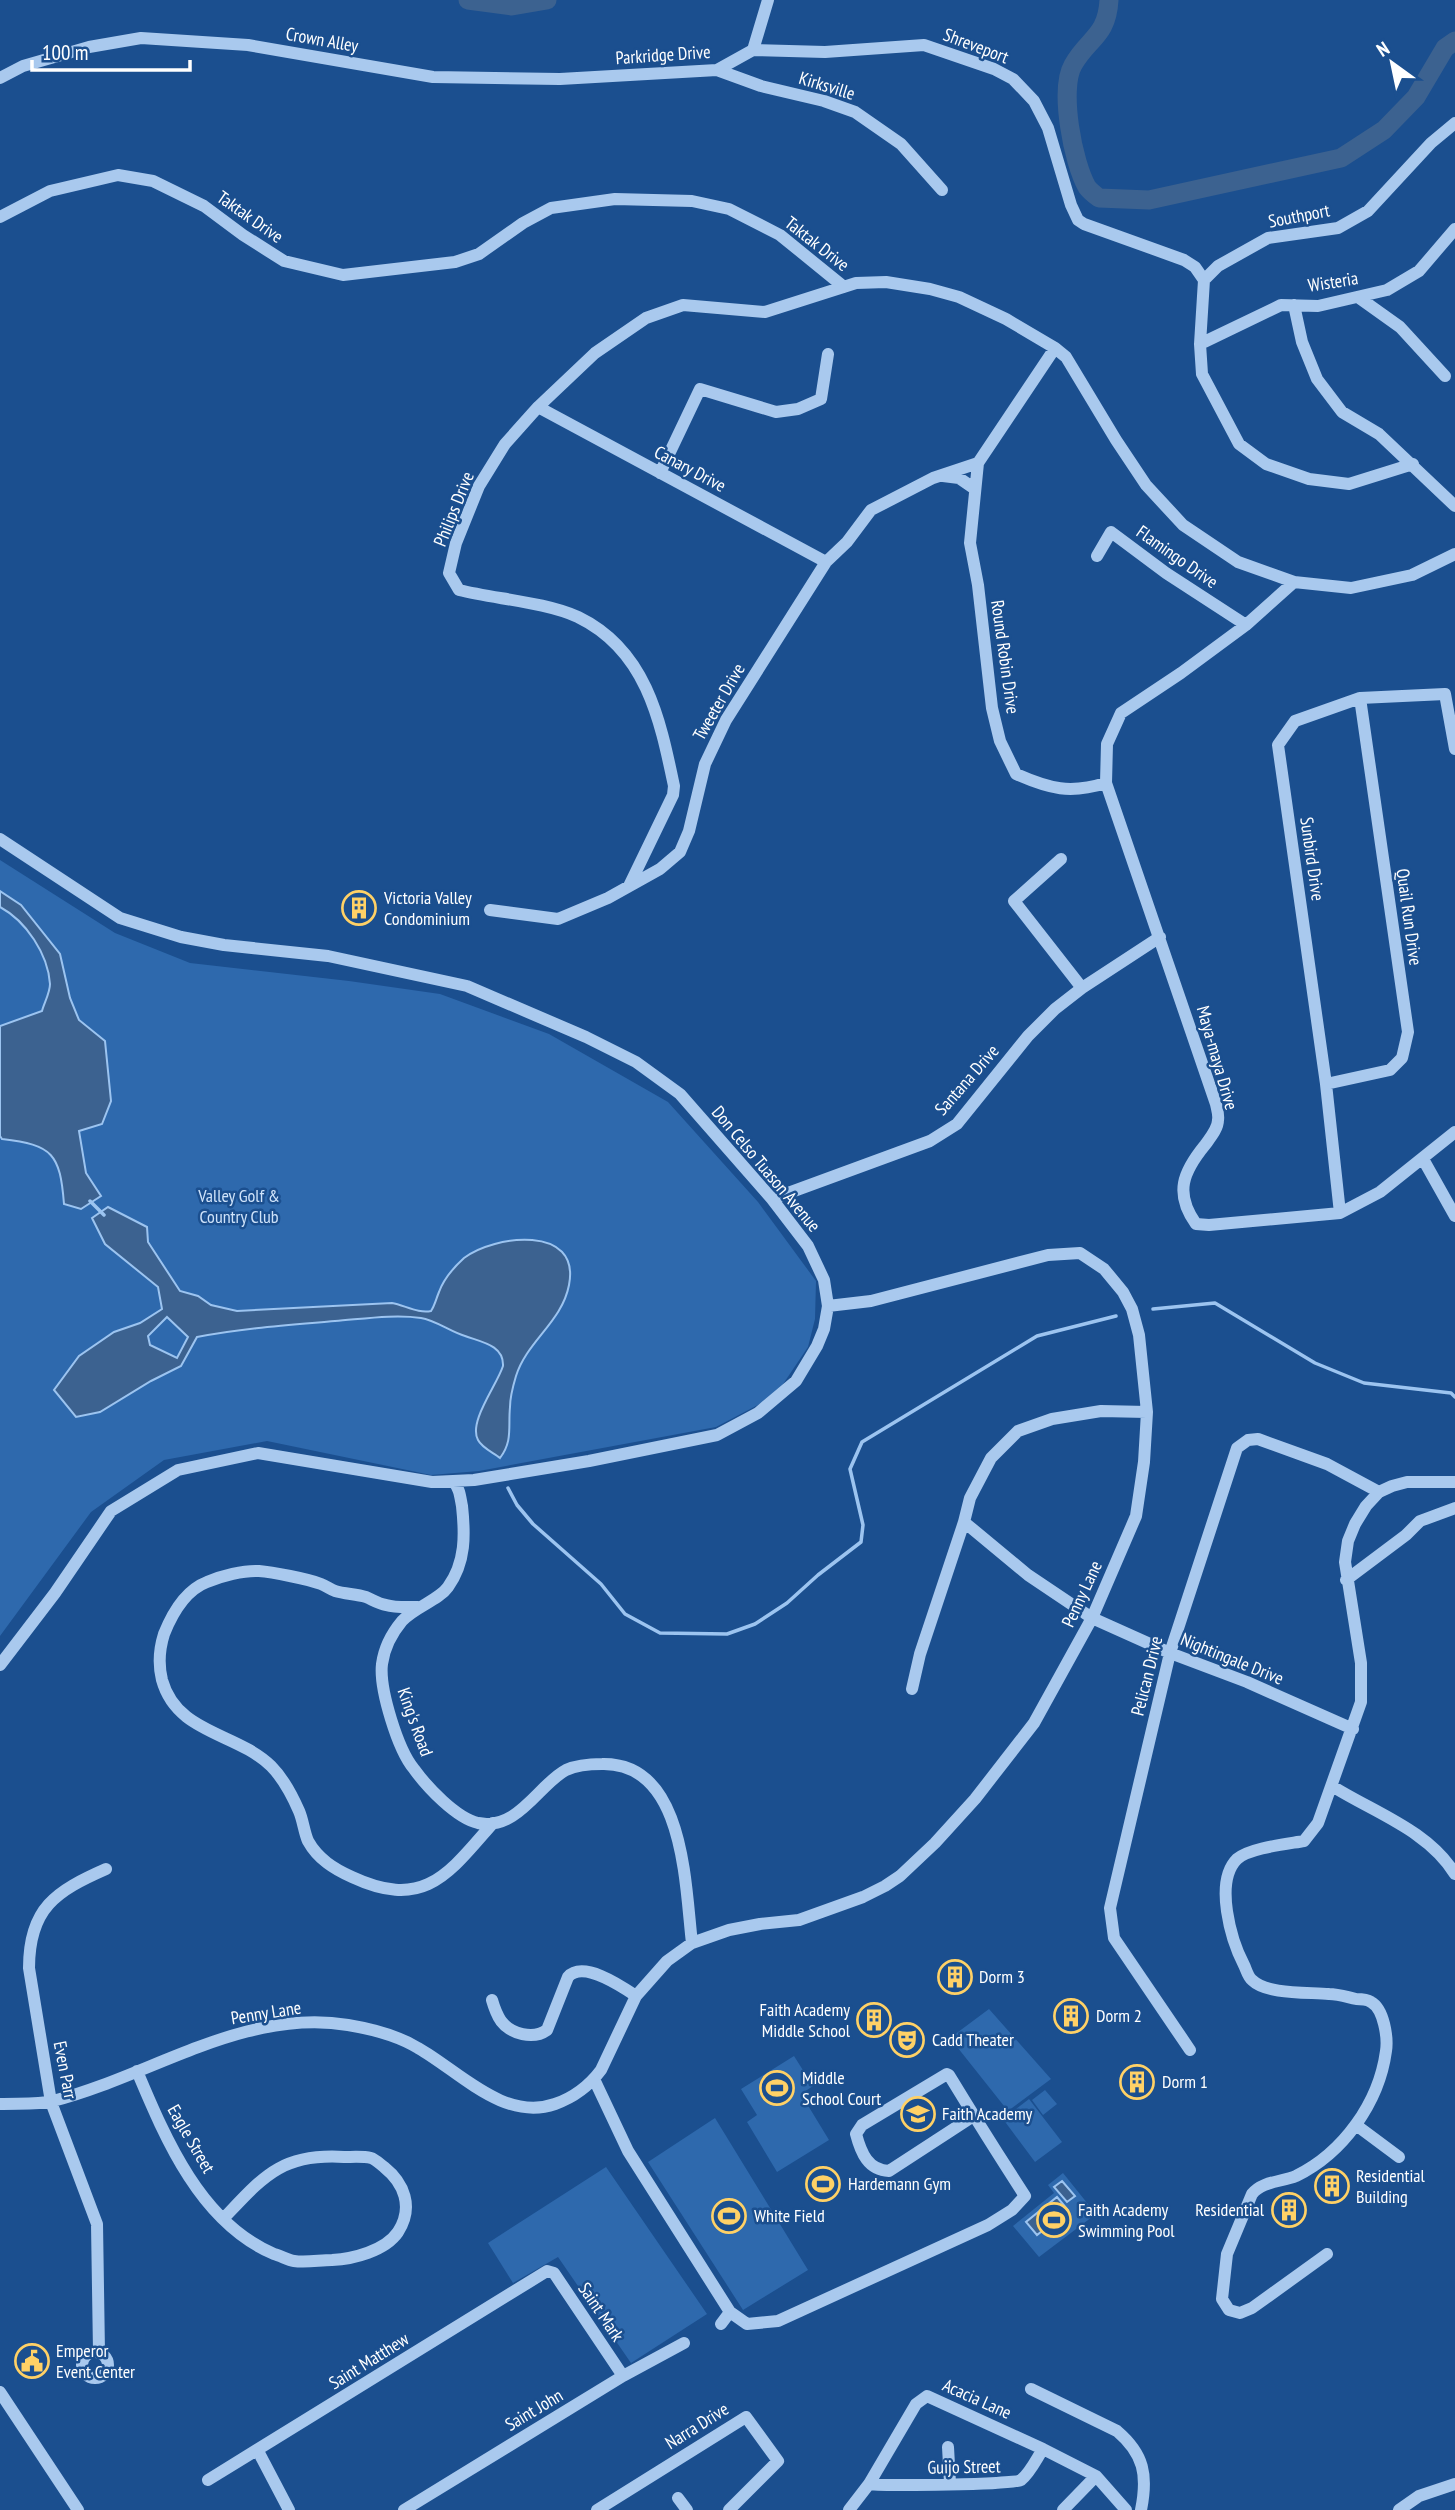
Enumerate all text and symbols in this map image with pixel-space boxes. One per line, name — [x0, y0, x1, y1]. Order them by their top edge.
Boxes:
street label: Crown Alley — [284, 22, 360, 57]
street label: Shreveport — [940, 23, 1012, 68]
scale bar — [32, 28, 189, 72]
north arrow — [1357, 28, 1427, 98]
text: N — [1372, 36, 1394, 62]
text: 100 m — [42, 39, 88, 66]
street label: Parkridge Drive — [615, 40, 711, 69]
street label: Kirksville — [796, 66, 858, 105]
street label: Taktak Drive — [213, 185, 288, 248]
street label: Southport — [1266, 198, 1332, 233]
street label: Taktak Drive — [780, 211, 854, 276]
street label: Wisteria — [1306, 266, 1360, 297]
street label: Canary Drive — [650, 440, 730, 497]
street label: Philips Drive — [428, 468, 479, 550]
street label: Flamingo Drive — [1132, 520, 1223, 593]
street label: Round Robin Drive — [986, 598, 1025, 715]
street label: Tweeter Drive — [687, 659, 750, 744]
street label: Sunbird Drive — [1295, 816, 1330, 902]
street label: Quail Run Drive — [1391, 867, 1428, 967]
place label: Victoria Valley Condominium — [383, 886, 472, 930]
building icon: Victoria Valley Condominium — [340, 889, 378, 927]
street label: Maya-maya Drive — [1192, 1003, 1243, 1113]
street label: Santana Drive — [930, 1039, 1004, 1120]
street label: Don Celso Tuason Avenue — [707, 1101, 826, 1236]
park label: Valley Golf & Country Club — [197, 1184, 280, 1228]
street label: Penny Lane — [1056, 1557, 1107, 1631]
street label: Nightingale Drive — [1177, 1627, 1287, 1690]
street label: Pelican Drive — [1126, 1634, 1167, 1718]
street label: King's Road — [392, 1684, 438, 1759]
building icon: Dorm 3 — [936, 1958, 974, 1996]
place label: Dorm 3 — [979, 1965, 1025, 1988]
street label: Penny Lane — [229, 1996, 303, 2029]
building icon: Dorm 2 — [1052, 1997, 1090, 2035]
place label: Faith Academy Middle School — [760, 1998, 851, 2042]
building icon: Faith Academy Middle School — [855, 2001, 893, 2039]
place label: Dorm 2 — [1096, 2004, 1142, 2027]
theatre icon: Cadd Theater — [888, 2021, 926, 2059]
place label: Cadd Theater — [932, 2028, 1014, 2051]
street label: Even Parr — [49, 2039, 82, 2101]
building icon: Dorm 1 — [1118, 2063, 1156, 2101]
place label: Middle School Court — [802, 2066, 881, 2110]
sports icon: Middle School Court — [758, 2069, 796, 2107]
place label: Dorm 1 — [1162, 2070, 1208, 2093]
school or university icon: Faith Academy — [899, 2095, 937, 2133]
street label: Eagle Street — [163, 2100, 220, 2177]
place label: Faith Academy — [942, 2102, 1033, 2125]
place label: Residential Building — [1356, 2164, 1426, 2208]
sports icon: Hardemann Gym — [804, 2165, 842, 2203]
building icon: Residential Building — [1313, 2167, 1351, 2205]
place label: Hardemann Gym — [848, 2172, 951, 2195]
building icon: Residential — [1270, 2191, 1308, 2229]
sports icon: White Field — [710, 2197, 748, 2235]
place label: Faith Academy Swimming Pool — [1078, 2198, 1175, 2242]
place label: Residential — [1195, 2198, 1265, 2221]
sports icon: Faith Academy Swimming Pool — [1035, 2201, 1073, 2239]
place label: White Field — [754, 2204, 825, 2227]
street label: Saint Mark — [573, 2278, 629, 2346]
street label: Saint Matthew — [325, 2327, 413, 2394]
place label: Emperor Event Center — [56, 2339, 135, 2383]
public building icon: Emperor Event Center — [13, 2342, 51, 2380]
street label: Acacia Lane — [939, 2373, 1015, 2424]
street label: Saint John — [501, 2383, 567, 2436]
street label: Narra Drive — [661, 2397, 733, 2454]
street label: Guijo Street — [927, 2454, 1001, 2479]

